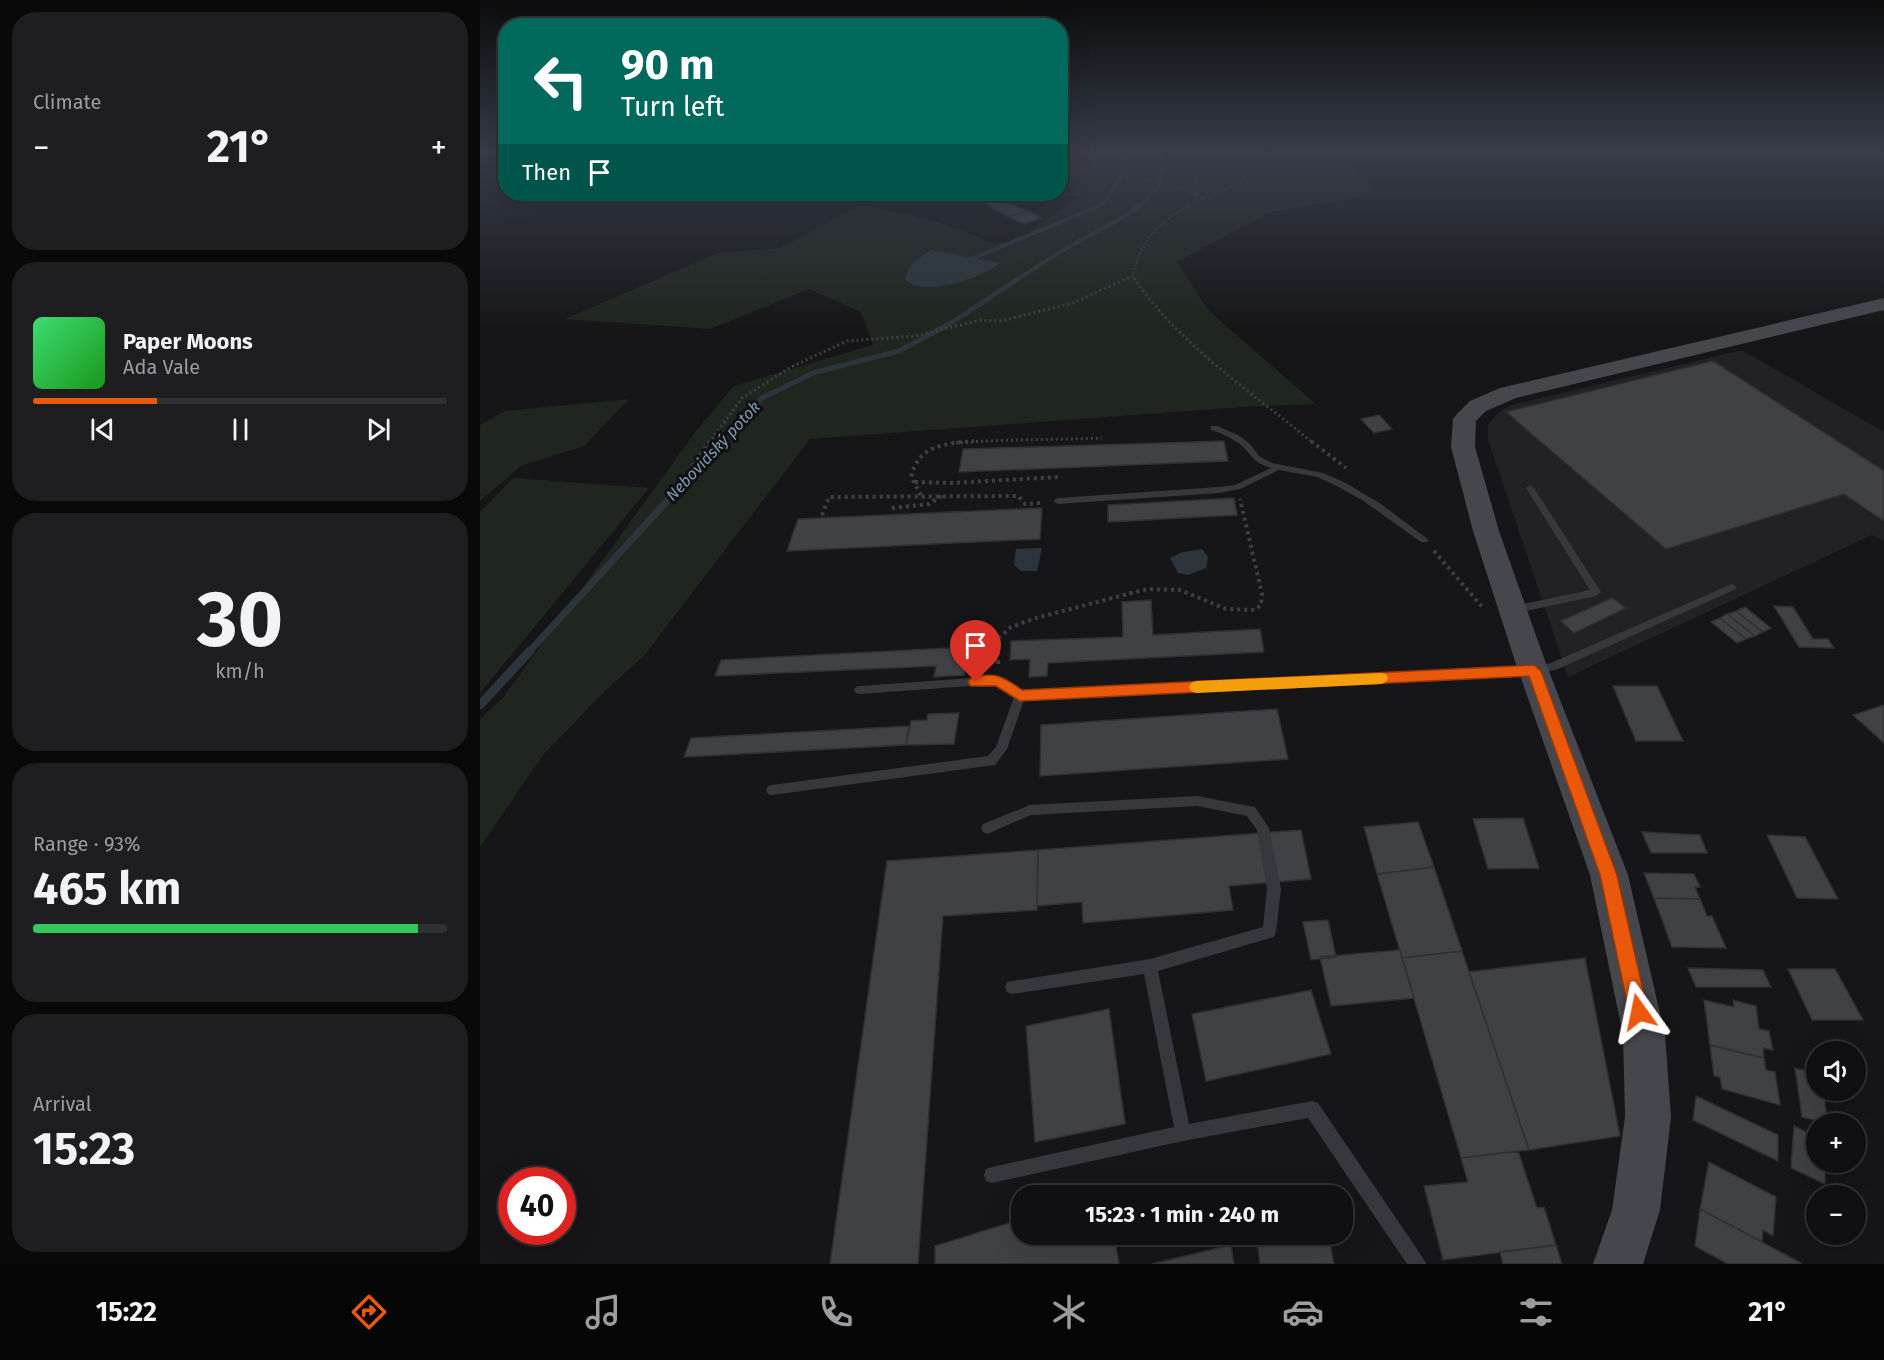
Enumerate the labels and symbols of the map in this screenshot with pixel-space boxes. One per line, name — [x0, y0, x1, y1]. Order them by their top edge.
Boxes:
water label: Nebovidský potok — [662, 397, 764, 505]
pin — [950, 620, 1001, 682]
position arrow — [1607, 980, 1671, 1044]
speed limit sign: 40 — [498, 1167, 576, 1245]

